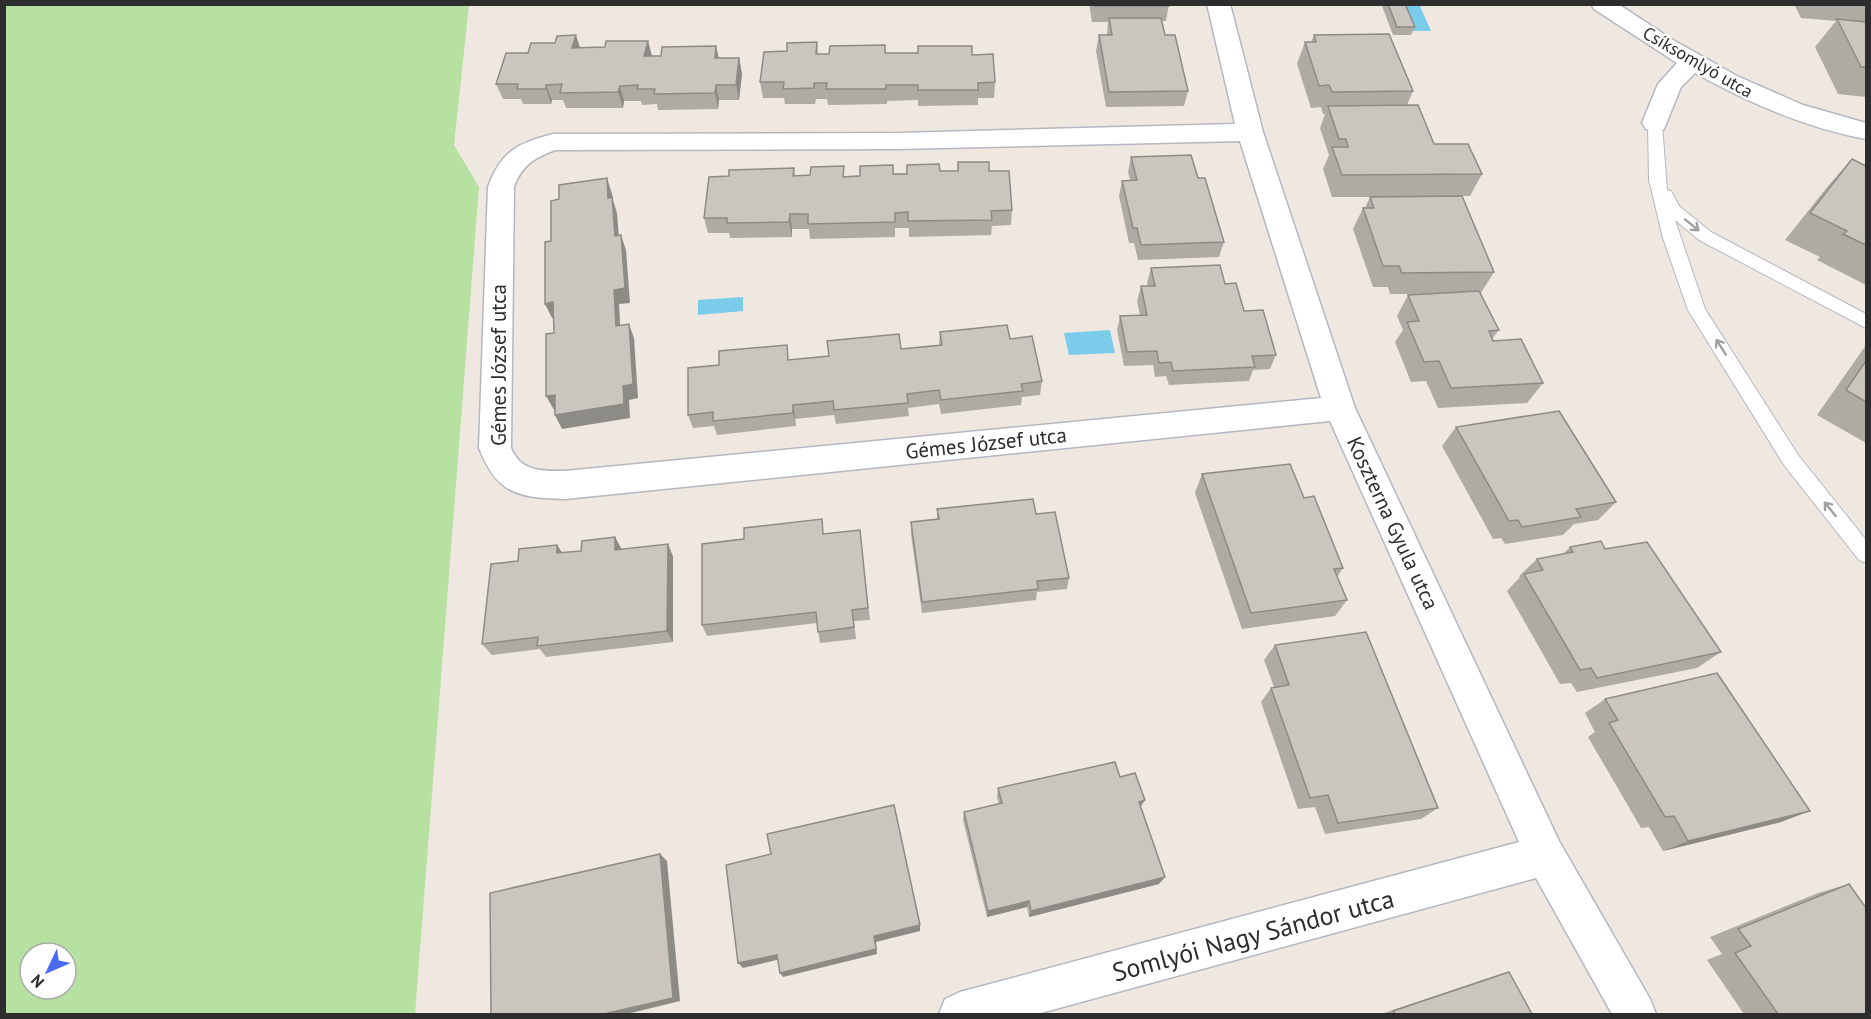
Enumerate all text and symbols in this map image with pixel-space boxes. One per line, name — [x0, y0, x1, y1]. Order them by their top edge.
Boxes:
street label: Csíksomlyó utca — [1639, 21, 1757, 103]
one-way arrow — [1684, 219, 1700, 232]
street label: Gémes József utca — [485, 284, 512, 446]
one-way arrow — [1714, 339, 1726, 356]
street label: Gémes József utca — [904, 421, 1068, 465]
street label: Koszterna Gyula utca — [1341, 432, 1445, 614]
one-way arrow — [1823, 501, 1836, 517]
street label: Somlyói Nagy Sándor utca — [1108, 881, 1398, 989]
north arrow — [18, 941, 78, 1001]
text: N — [26, 971, 48, 992]

